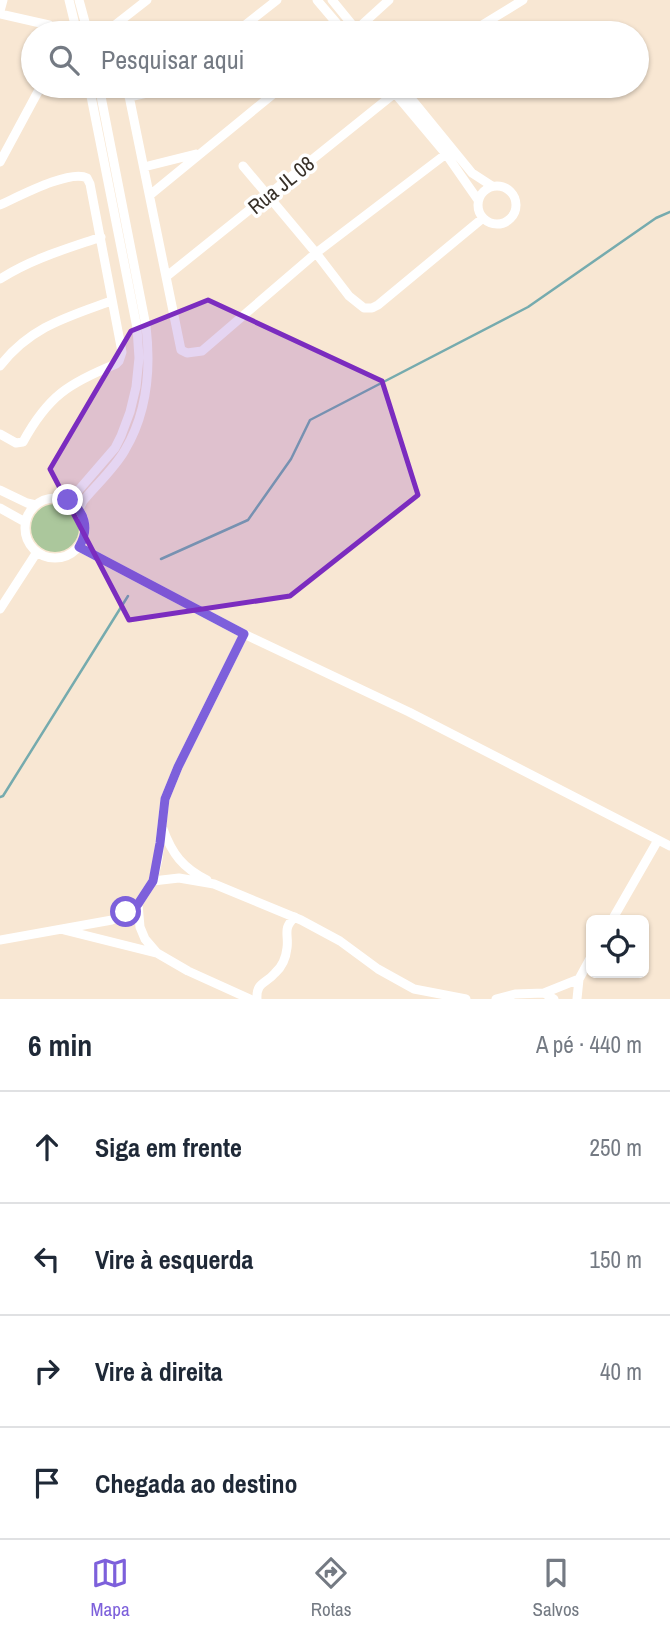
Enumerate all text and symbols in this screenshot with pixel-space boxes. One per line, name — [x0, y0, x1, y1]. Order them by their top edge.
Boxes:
search box — [21, 21, 649, 98]
icon: search — [45, 41, 83, 79]
text: Pesquisar aqui — [101, 42, 244, 77]
street label: Rua JL 08 — [242, 149, 320, 221]
route end — [52, 484, 83, 515]
route start — [110, 896, 141, 927]
map controls — [586, 915, 649, 978]
button: locate — [586, 915, 649, 978]
text: 6 min — [28, 1025, 92, 1065]
text: A pé · 440 m — [536, 1029, 642, 1060]
icon: ahead — [28, 1128, 66, 1166]
text: Siga em frente — [95, 1130, 242, 1165]
text: 250 m — [590, 1132, 642, 1163]
icon: left — [28, 1240, 66, 1278]
text: Vire à esquerda — [95, 1242, 253, 1277]
text: 150 m — [590, 1244, 642, 1275]
icon: right — [28, 1352, 66, 1390]
text: Vire à direita — [95, 1354, 223, 1389]
text: 40 m — [600, 1356, 642, 1387]
icon: arrive — [28, 1464, 66, 1502]
text: Chegada ao destino — [95, 1466, 298, 1501]
tab: Mapa — [91, 1554, 130, 1622]
tab: Rotas — [311, 1554, 351, 1622]
tab: Salvos — [533, 1554, 579, 1622]

